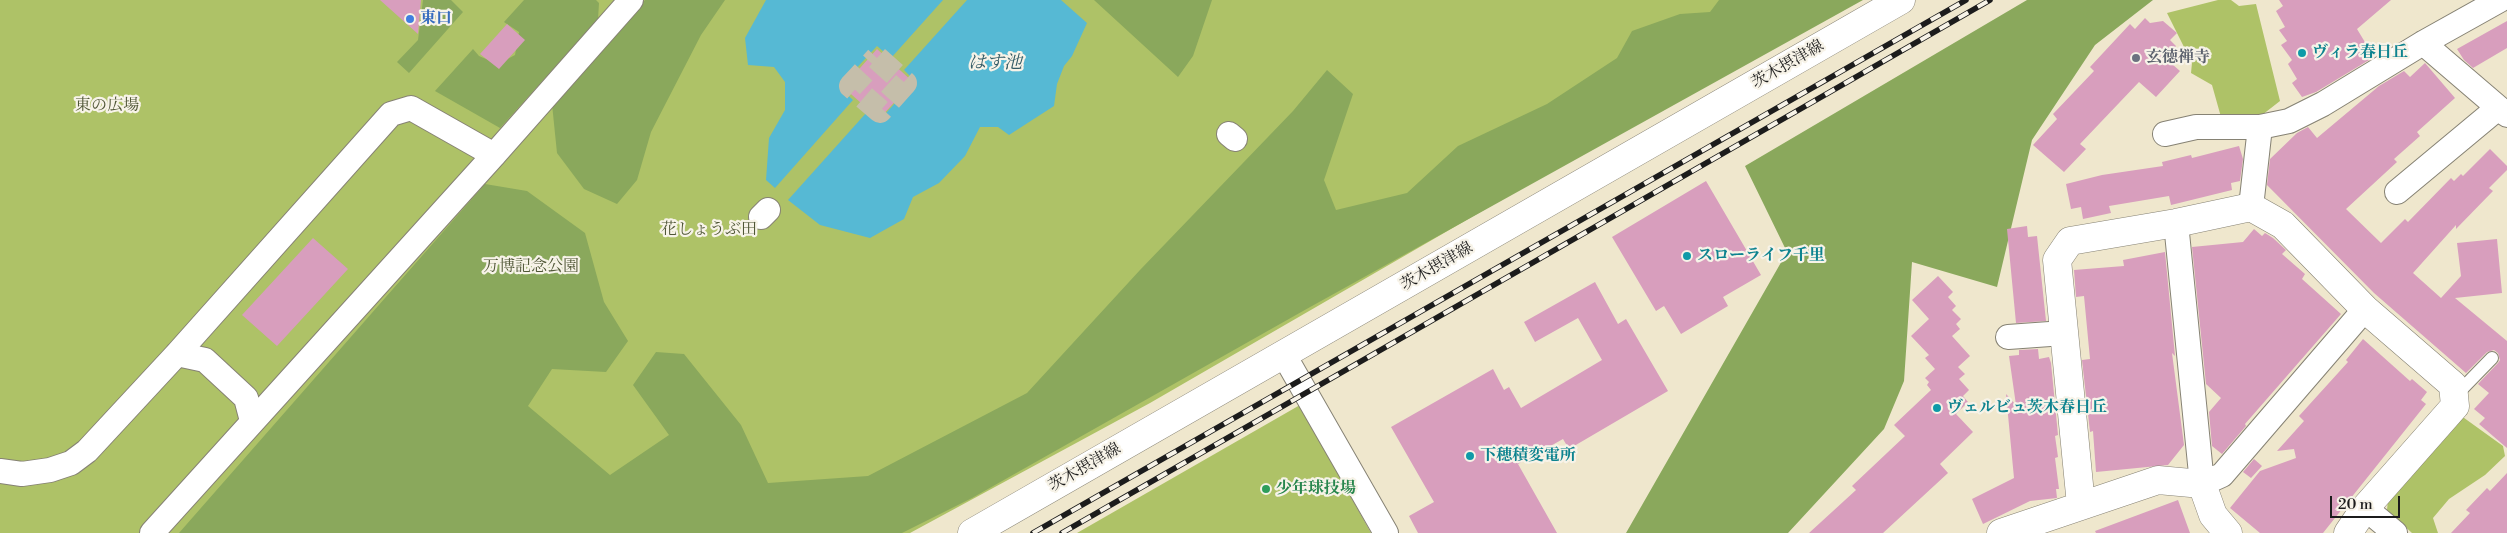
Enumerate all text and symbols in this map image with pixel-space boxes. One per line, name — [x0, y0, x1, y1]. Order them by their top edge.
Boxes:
place label: 東口 — [420, 9, 452, 29]
marker: 東口 — [404, 13, 416, 25]
street label: 茨木摂津線 — [1749, 37, 1827, 93]
place label: ヴィラ春日丘 — [2312, 43, 2408, 63]
marker: ヴィラ春日丘 — [2296, 47, 2308, 59]
place label: 玄徳禅寺 — [2146, 48, 2210, 68]
marker: 玄徳禅寺 — [2130, 52, 2142, 64]
water label: はす池 — [968, 53, 1022, 75]
park label: 東の広場 — [75, 96, 139, 116]
park label: 花しょうぶ田 — [661, 220, 757, 240]
street label: 茨木摂津線 — [1398, 239, 1476, 295]
place label: スローライフ千里 — [1697, 246, 1825, 266]
marker: スローライフ千里 — [1681, 250, 1693, 262]
park label: 万博記念公園 — [483, 257, 579, 277]
place label: ヴェルビュ茨木春日丘 — [1947, 398, 2107, 418]
marker: ヴェルビュ茨木春日丘 — [1931, 402, 1943, 414]
street label: 茨木摂津線 — [1046, 440, 1124, 496]
place label: 下穂積変電所 — [1480, 446, 1576, 466]
marker: 下穂積変電所 — [1464, 450, 1476, 462]
place label: 少年球技場 — [1276, 479, 1356, 499]
marker: 少年球技場 — [1260, 483, 1272, 495]
scale bar — [2332, 486, 2402, 518]
text: 20 m — [2338, 495, 2373, 514]

